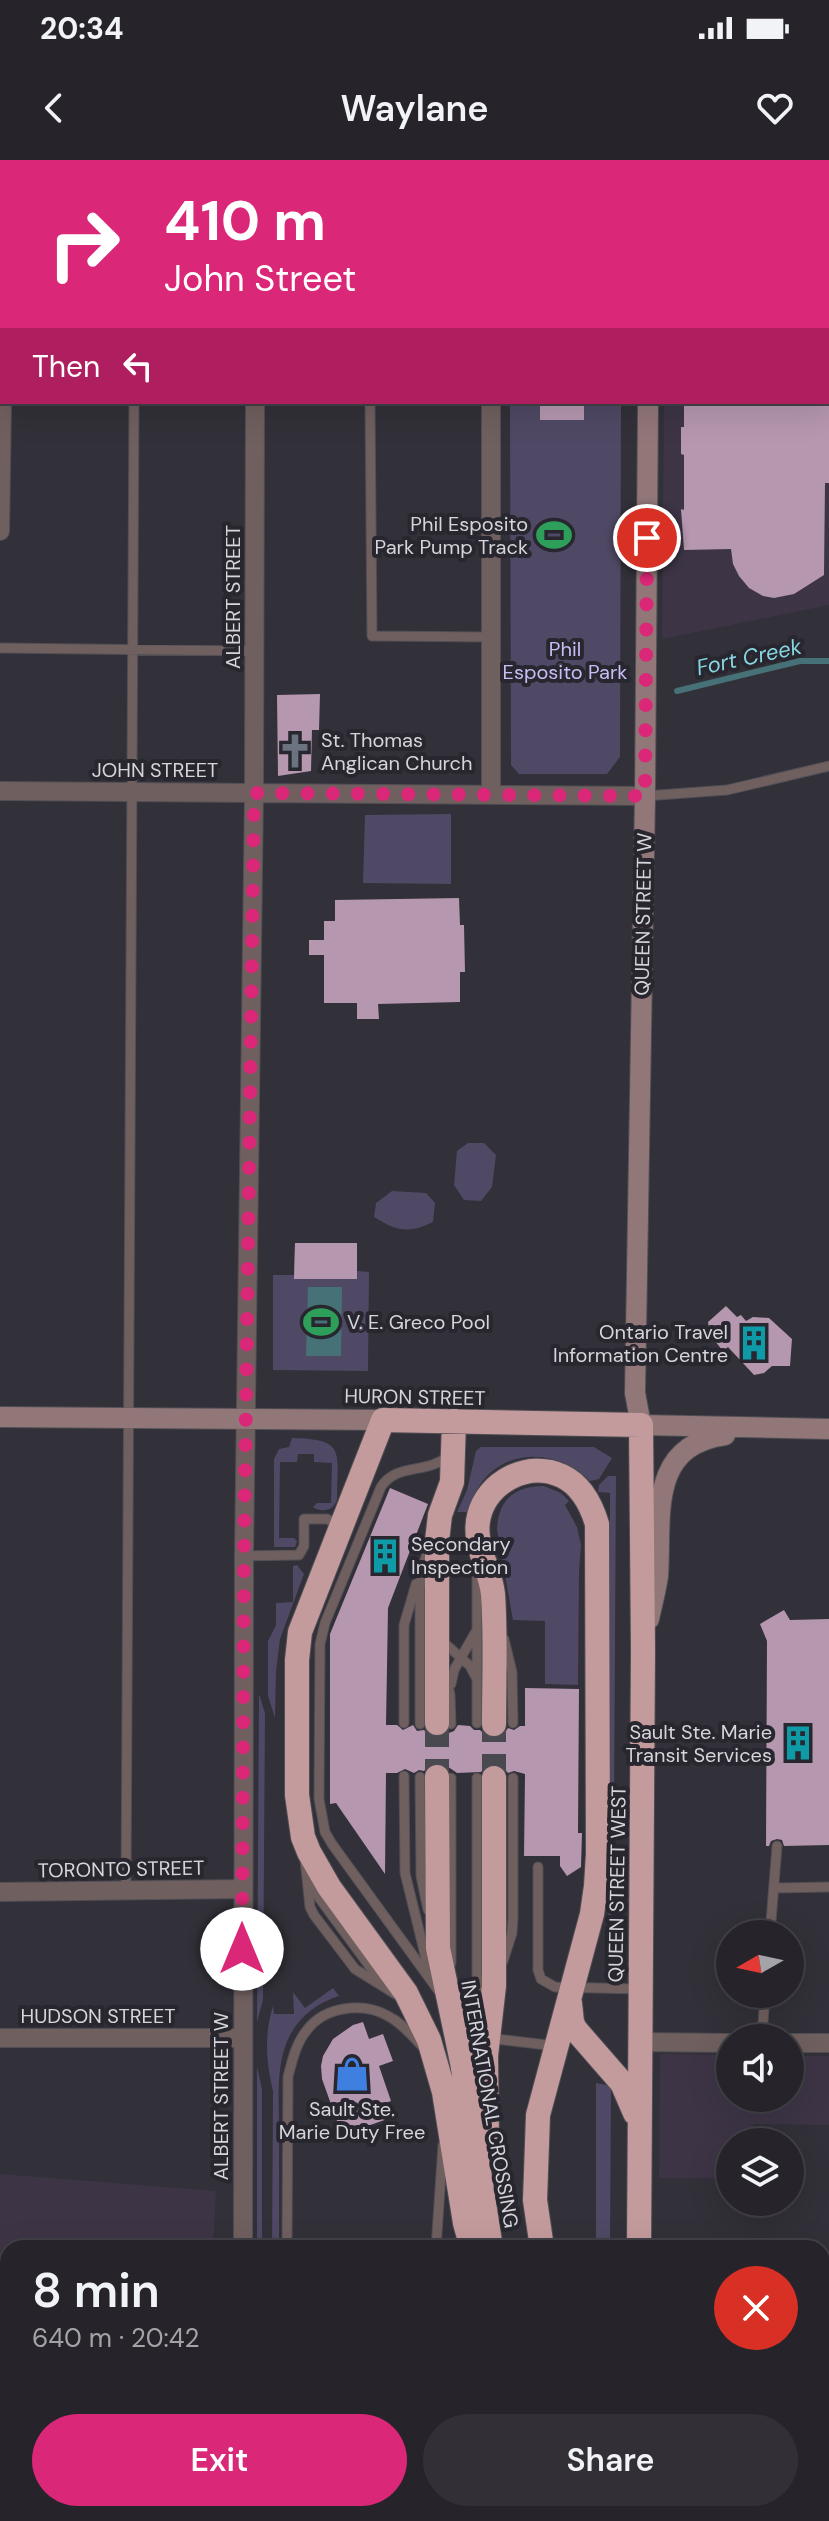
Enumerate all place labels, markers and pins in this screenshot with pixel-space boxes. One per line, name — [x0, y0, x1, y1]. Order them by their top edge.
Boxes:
pin — [613, 504, 681, 572]
place label: Phil Esposito Park Pump Track — [375, 511, 528, 560]
sports icon: Phil Esposito Park Pump Track — [535, 516, 573, 554]
place label: St. Thomas Anglican Church — [321, 727, 473, 776]
church icon: St. Thomas Anglican Church — [276, 732, 314, 770]
sports icon: V. E. Greco Pool — [302, 1303, 340, 1341]
place label: V. E. Greco Pool — [347, 1309, 490, 1335]
place label: Ontario Travel Information Centre — [553, 1319, 728, 1368]
building icon: Ontario Travel Information Centre — [735, 1324, 773, 1362]
place label: Secondary Inspection — [411, 1531, 511, 1580]
building icon: Secondary Inspection — [366, 1537, 404, 1575]
place label: Sault Ste. Marie Transit Services — [626, 1719, 772, 1768]
building icon: Sault Ste. Marie Transit Services — [779, 1724, 817, 1762]
shop icon: Sault Ste. Marie Duty Free — [333, 2055, 371, 2093]
place label: Sault Ste. Marie Duty Free — [279, 2096, 425, 2145]

